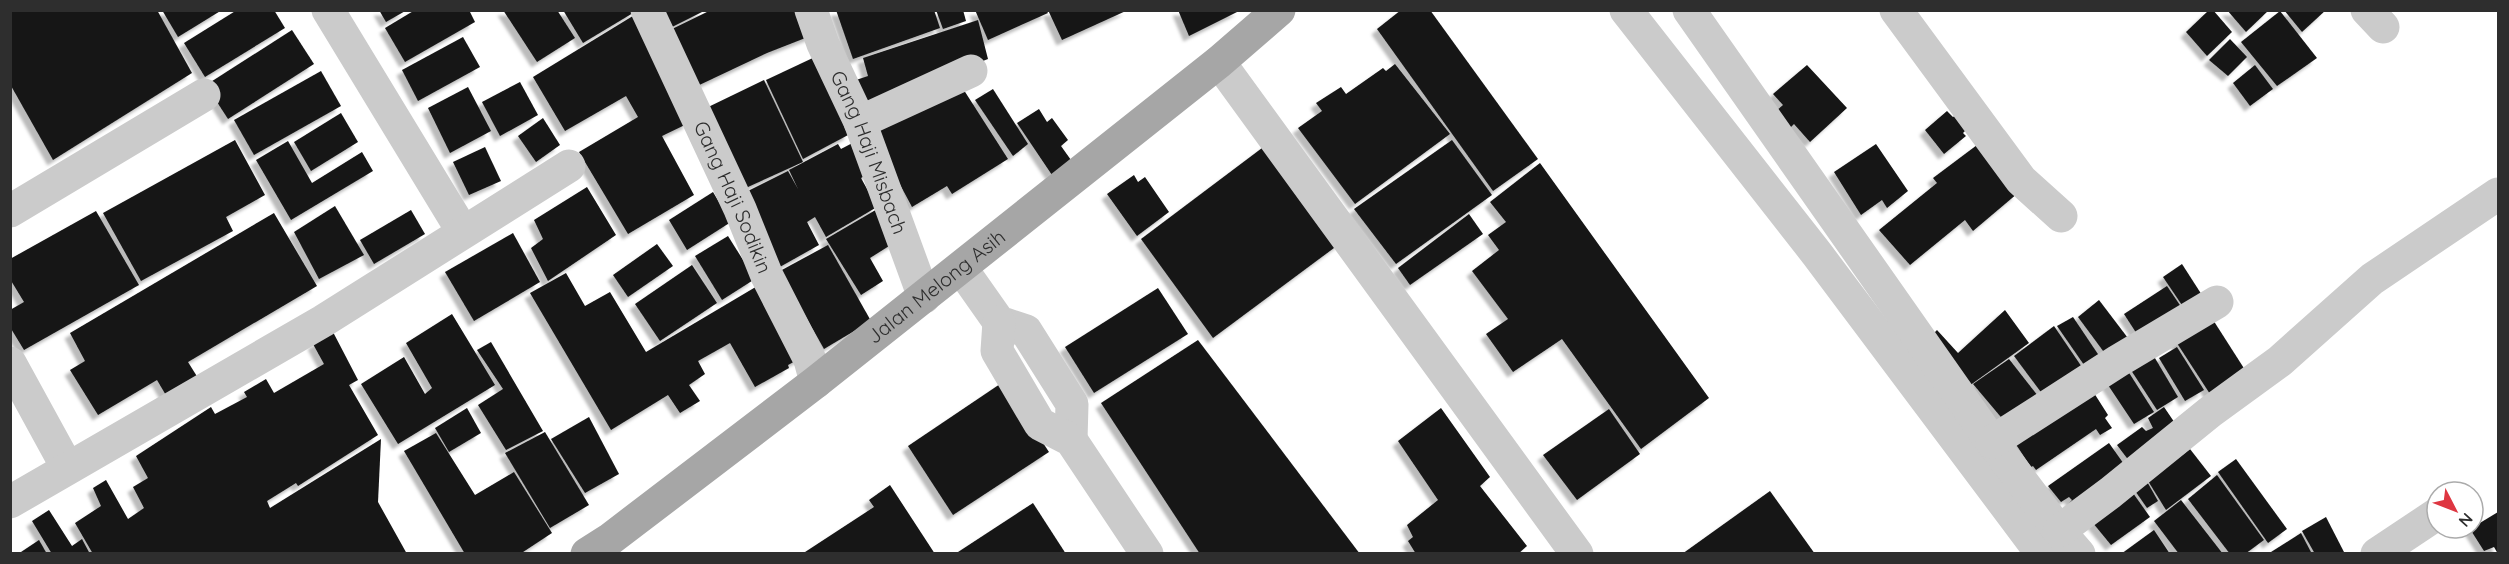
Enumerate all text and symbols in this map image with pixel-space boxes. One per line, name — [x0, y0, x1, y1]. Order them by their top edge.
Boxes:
street label: Gang Haji Misbach — [825, 67, 913, 237]
street label: Gang Haji Sodikin — [689, 117, 778, 277]
street label: Jalan Melong Asih — [862, 224, 1010, 349]
north arrow — [2425, 480, 2485, 540]
text: N — [2455, 509, 2478, 531]

